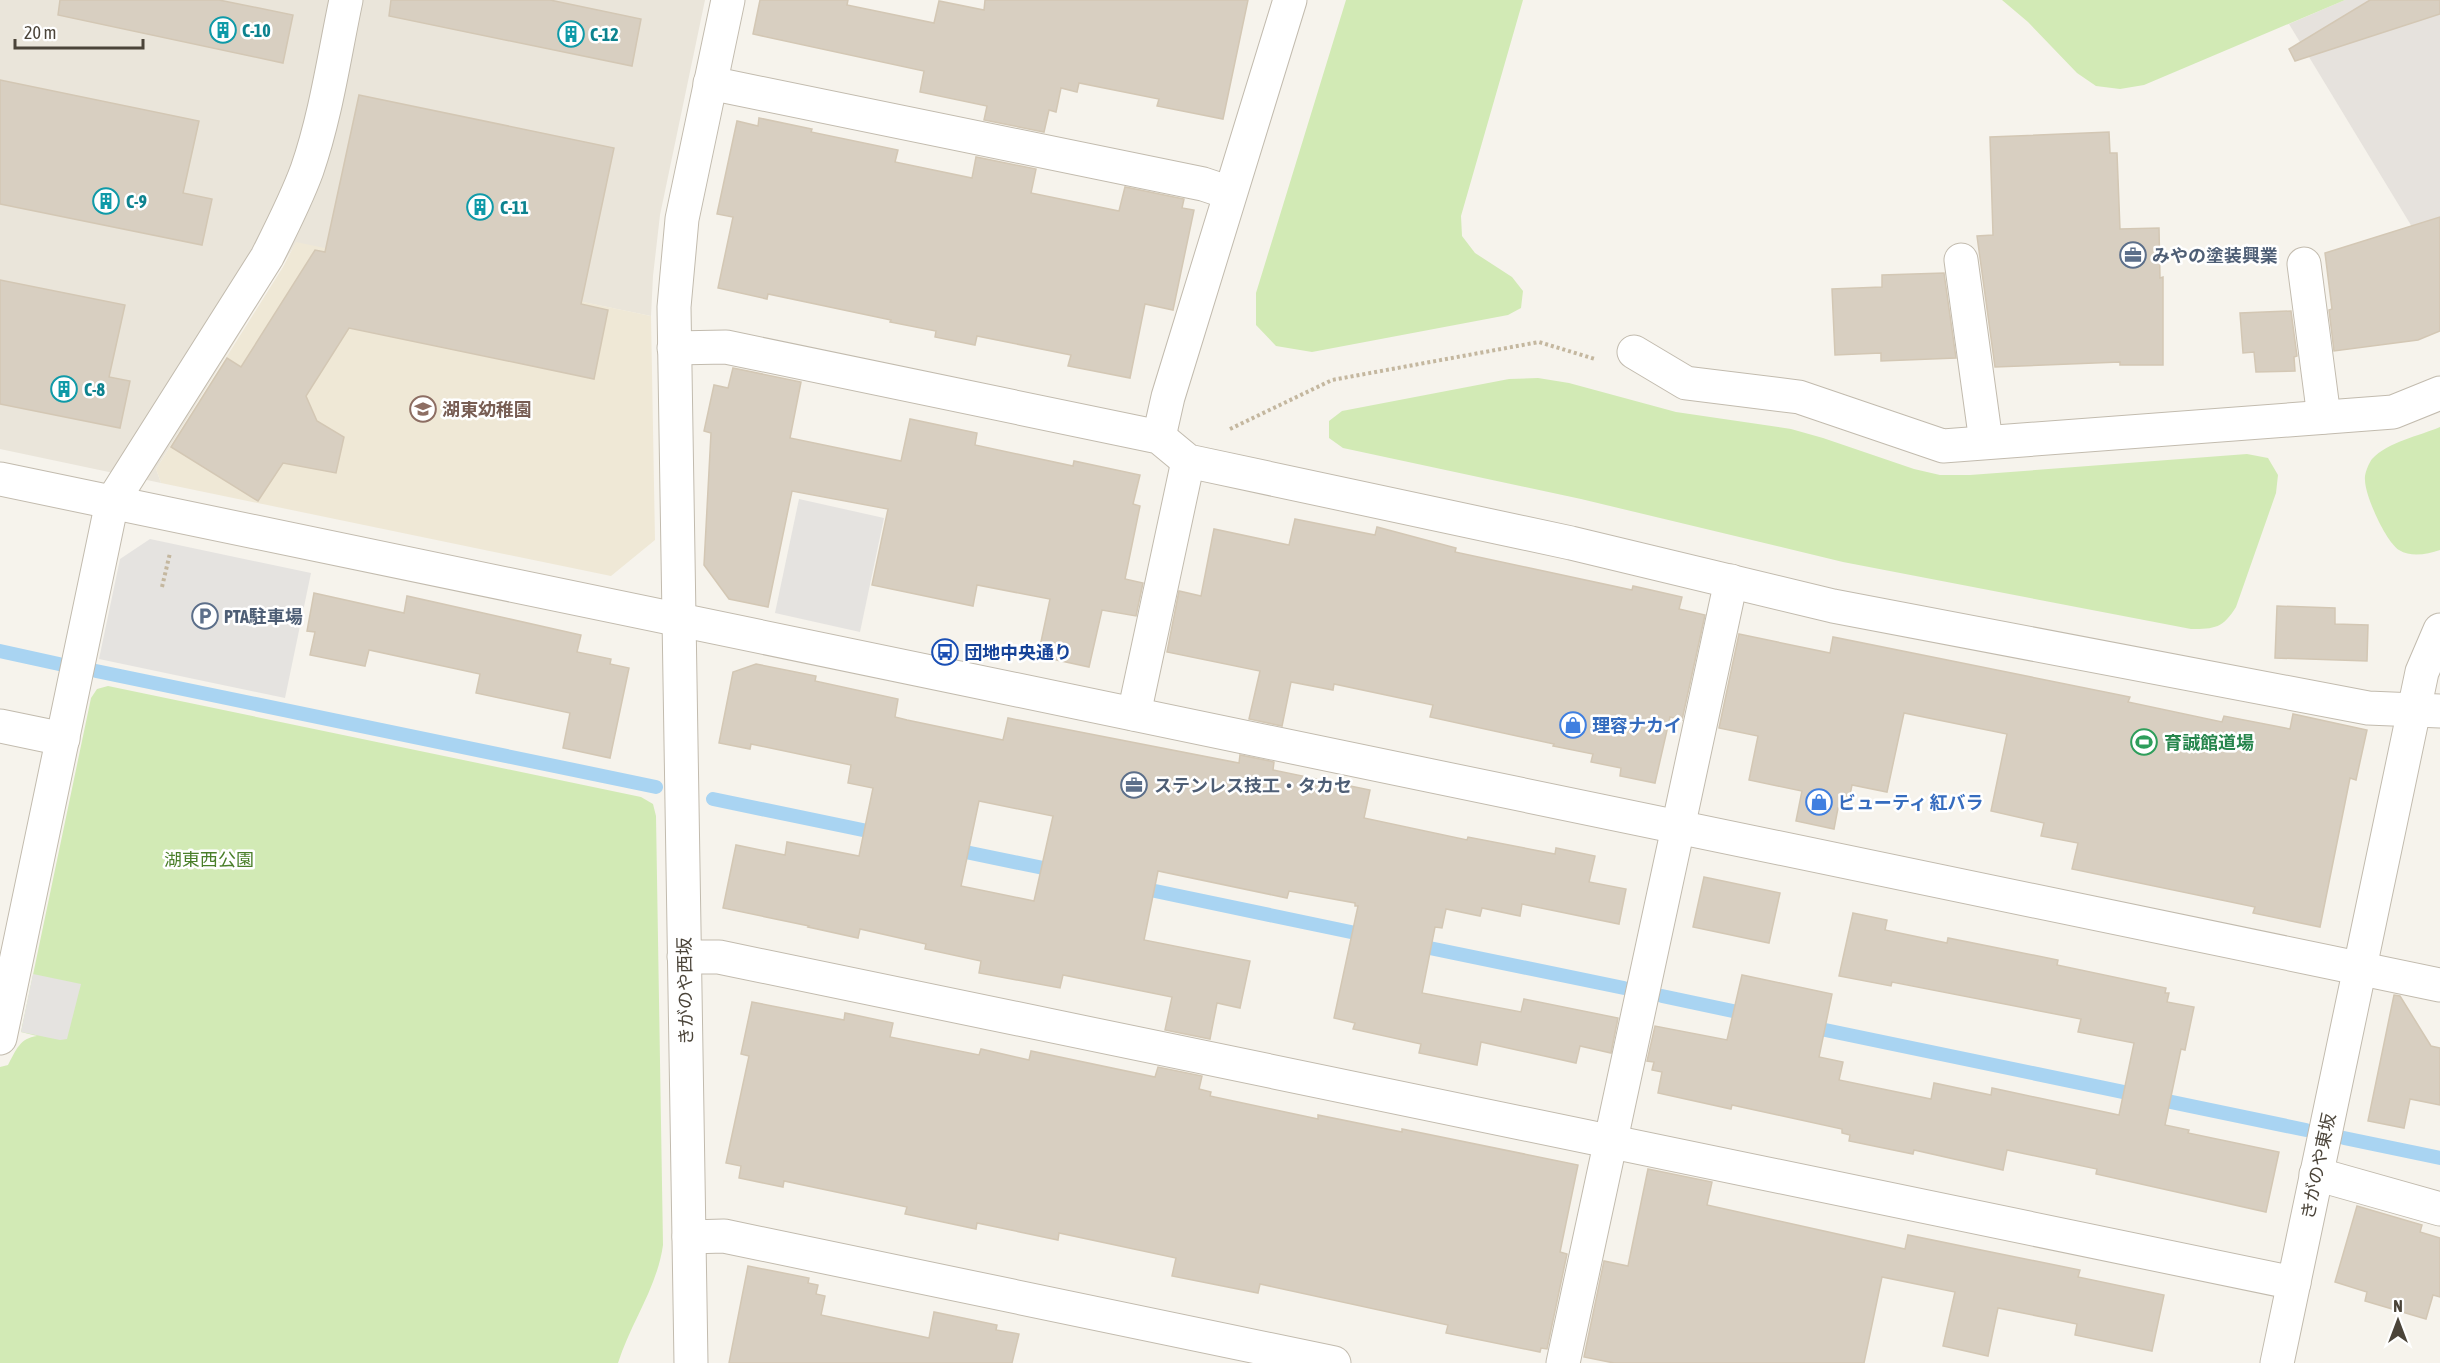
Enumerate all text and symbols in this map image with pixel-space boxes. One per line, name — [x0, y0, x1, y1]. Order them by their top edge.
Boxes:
scale bar — [15, 12, 142, 50]
building icon: C-10 — [208, 15, 238, 45]
building icon: C-12 — [556, 19, 586, 49]
place label: C-10 — [242, 20, 271, 41]
text: 20 m — [24, 22, 56, 43]
place label: C-12 — [590, 24, 619, 45]
building icon: C-9 — [91, 186, 121, 216]
place label: C-9 — [126, 191, 147, 212]
building icon: C-11 — [465, 192, 495, 222]
place label: C-11 — [500, 197, 529, 218]
office icon: みやの塗装興業 — [2118, 240, 2148, 270]
place label: みやの塗装興業 — [2152, 245, 2278, 266]
building icon: C-8 — [49, 374, 79, 404]
place label: C-8 — [84, 379, 106, 400]
school or university icon: 湖東幼稚園 — [408, 394, 438, 424]
place label: 湖東幼稚園 — [442, 399, 532, 420]
parking icon: PTA駐車場 — [190, 601, 220, 631]
place label: PTA駐車場 — [224, 606, 303, 627]
bus stop icon: 団地中央通り — [930, 637, 960, 667]
place label: 団地中央通り — [964, 642, 1072, 663]
shop icon: 理容ナカイ — [1558, 710, 1588, 740]
place label: 理容ナカイ — [1592, 715, 1682, 736]
sports icon: 育誠館道場 — [2129, 727, 2159, 757]
place label: 育誠館道場 — [2164, 732, 2254, 753]
office icon: ステンレス技工・タカセ — [1119, 770, 1149, 800]
place label: ステンレス技工・タカセ — [1154, 775, 1352, 796]
shop icon: ビューティ 紅バラ — [1804, 787, 1834, 817]
place label: ビューティ 紅バラ — [1838, 792, 1983, 813]
park label: 湖東西公園 — [164, 849, 254, 870]
street label: きがのや西坂 — [674, 937, 696, 1045]
street label: きがのや東坂 — [2297, 1111, 2339, 1221]
north arrow — [2368, 1291, 2428, 1351]
text: N — [2393, 1297, 2403, 1315]

